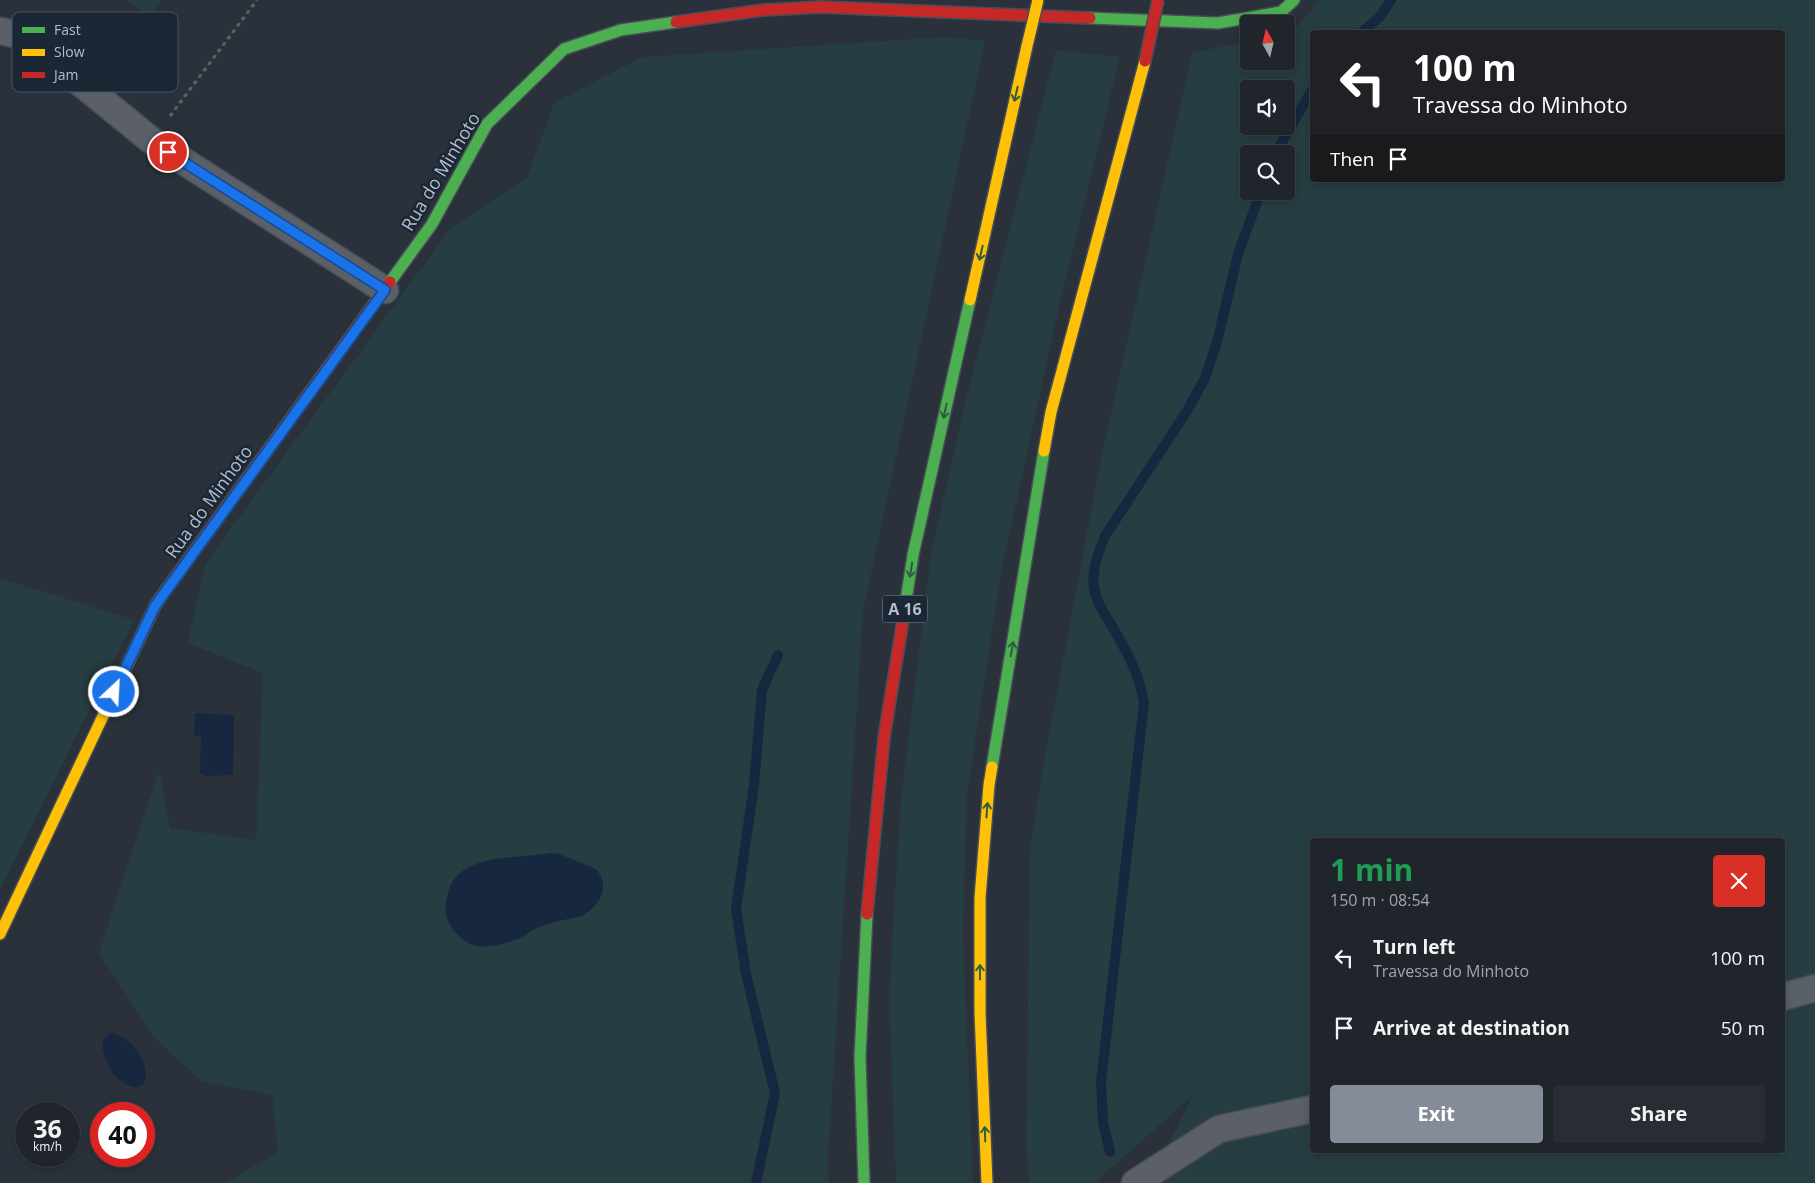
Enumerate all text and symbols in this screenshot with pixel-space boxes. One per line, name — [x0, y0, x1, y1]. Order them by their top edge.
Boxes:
legend — [12, 12, 178, 92]
north arrow — [1240, 15, 1295, 70]
map controls — [1240, 15, 1295, 200]
text: Fast — [54, 20, 81, 39]
text: Slow — [54, 42, 85, 61]
text: 100 m — [1413, 44, 1517, 91]
icon: left — [1330, 50, 1395, 115]
text: Jam — [52, 65, 79, 84]
button: sound — [1240, 80, 1295, 135]
one-way arrow — [1011, 86, 1020, 102]
text: Travessa do Minhoto — [1413, 89, 1628, 119]
street label: Rua do Minhoto — [395, 108, 485, 235]
pin — [147, 131, 189, 173]
icon: arrive — [154, 138, 182, 166]
button: search — [1240, 145, 1295, 200]
icon: arrive — [1384, 145, 1412, 173]
text: Then — [1330, 146, 1374, 172]
one-way arrow — [976, 244, 985, 260]
one-way arrow — [940, 403, 950, 419]
street label: Rua do Minhoto — [159, 440, 257, 563]
one-way arrow — [906, 562, 916, 578]
road number: A 16 — [882, 596, 928, 622]
one-way arrow — [1007, 642, 1017, 658]
position arrow — [87, 665, 139, 717]
one-way arrow — [982, 802, 992, 818]
text: 1 min — [1330, 849, 1413, 890]
button: close — [1713, 855, 1765, 907]
text: 150 m · 08:54 — [1330, 889, 1430, 911]
text: Turn left — [1373, 934, 1455, 960]
icon: left — [1330, 944, 1358, 972]
text: 100 m — [1710, 945, 1765, 971]
text: Travessa do Minhoto — [1373, 960, 1529, 982]
one-way arrow — [975, 964, 985, 980]
icon: arrive — [1330, 1014, 1358, 1042]
text: Arrive at destination — [1373, 1015, 1570, 1041]
text: 50 m — [1721, 1015, 1765, 1041]
button: Exit — [1330, 1085, 1543, 1143]
button: Share — [1553, 1085, 1765, 1143]
speed limit sign: 40 — [90, 1102, 155, 1167]
text: 36 — [33, 1111, 62, 1145]
one-way arrow — [980, 1127, 990, 1143]
text: km/h — [33, 1138, 62, 1155]

